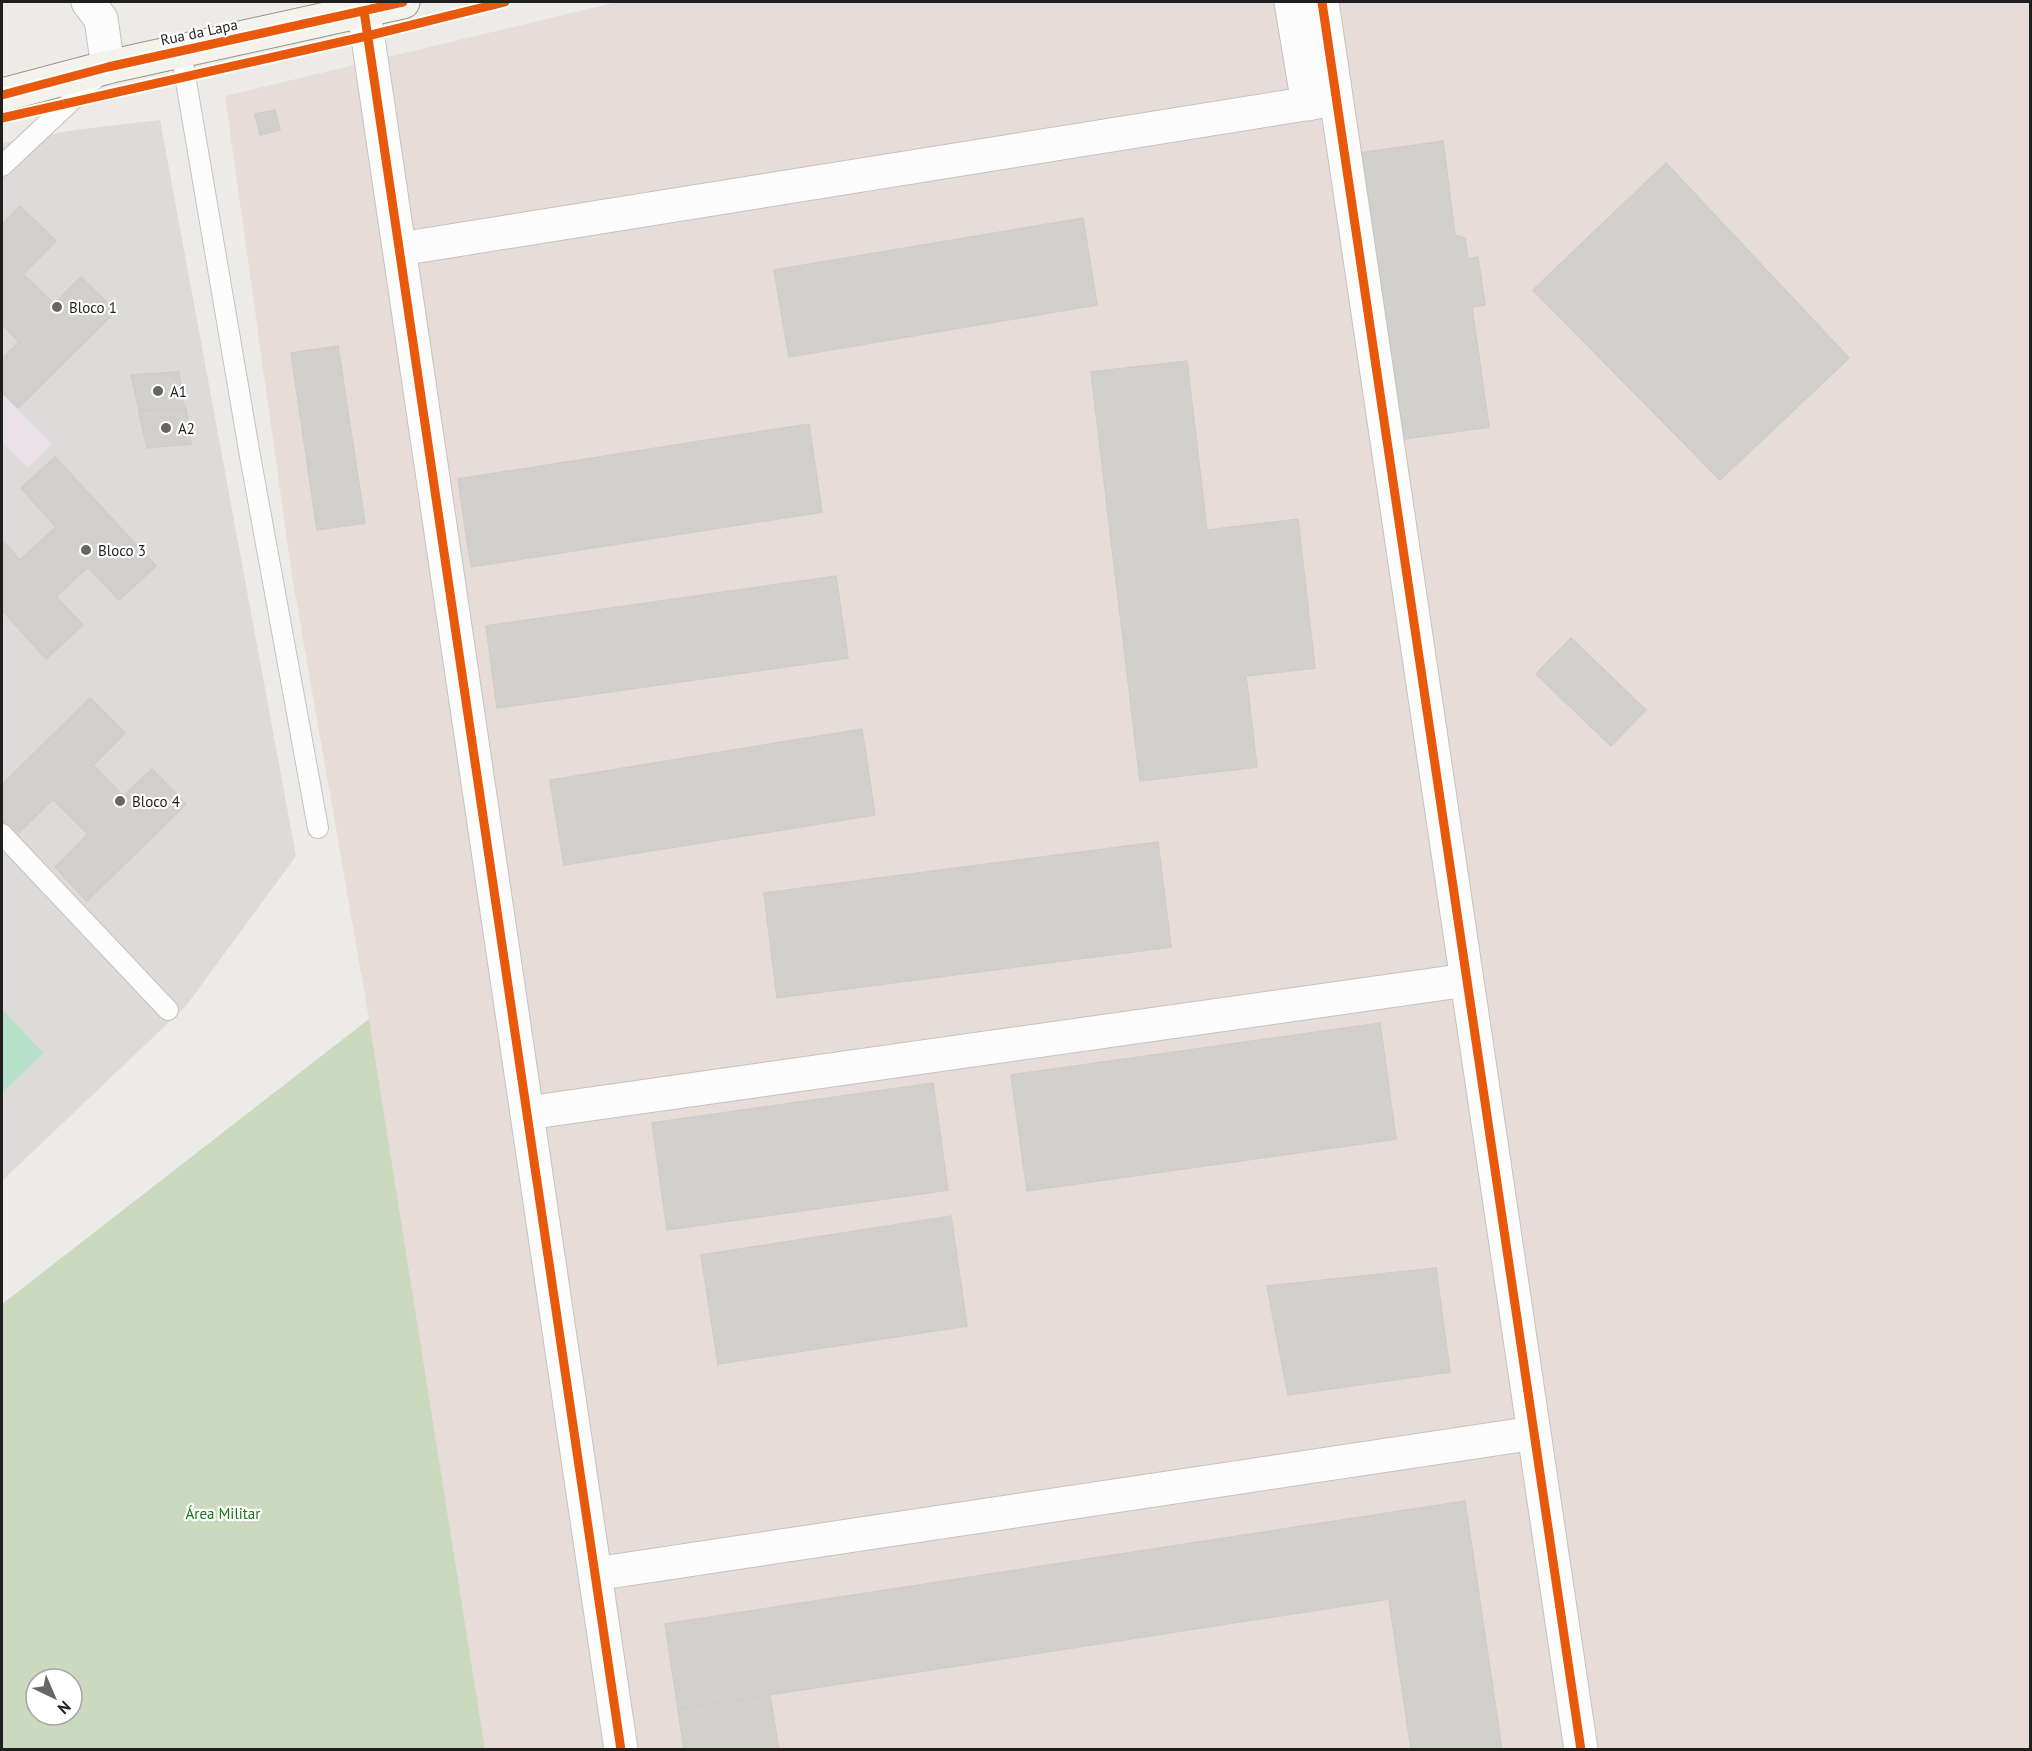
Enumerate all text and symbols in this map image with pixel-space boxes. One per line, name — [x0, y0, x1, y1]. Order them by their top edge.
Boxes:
street label: Rua da Lapa — [159, 15, 239, 49]
place label: Bloco 1 — [69, 298, 117, 317]
marker: Bloco 1 — [50, 300, 64, 314]
place label: A1 — [170, 382, 187, 401]
marker: A1 — [151, 384, 165, 398]
place label: A2 — [178, 419, 195, 438]
marker: A2 — [159, 421, 173, 435]
place label: Bloco 3 — [98, 541, 146, 560]
marker: Bloco 3 — [79, 543, 93, 557]
place label: Bloco 4 — [132, 792, 180, 811]
marker: Bloco 4 — [113, 794, 127, 808]
park label: Área Militar — [186, 1504, 260, 1523]
north arrow — [24, 1667, 84, 1727]
text: N — [54, 1697, 75, 1719]

